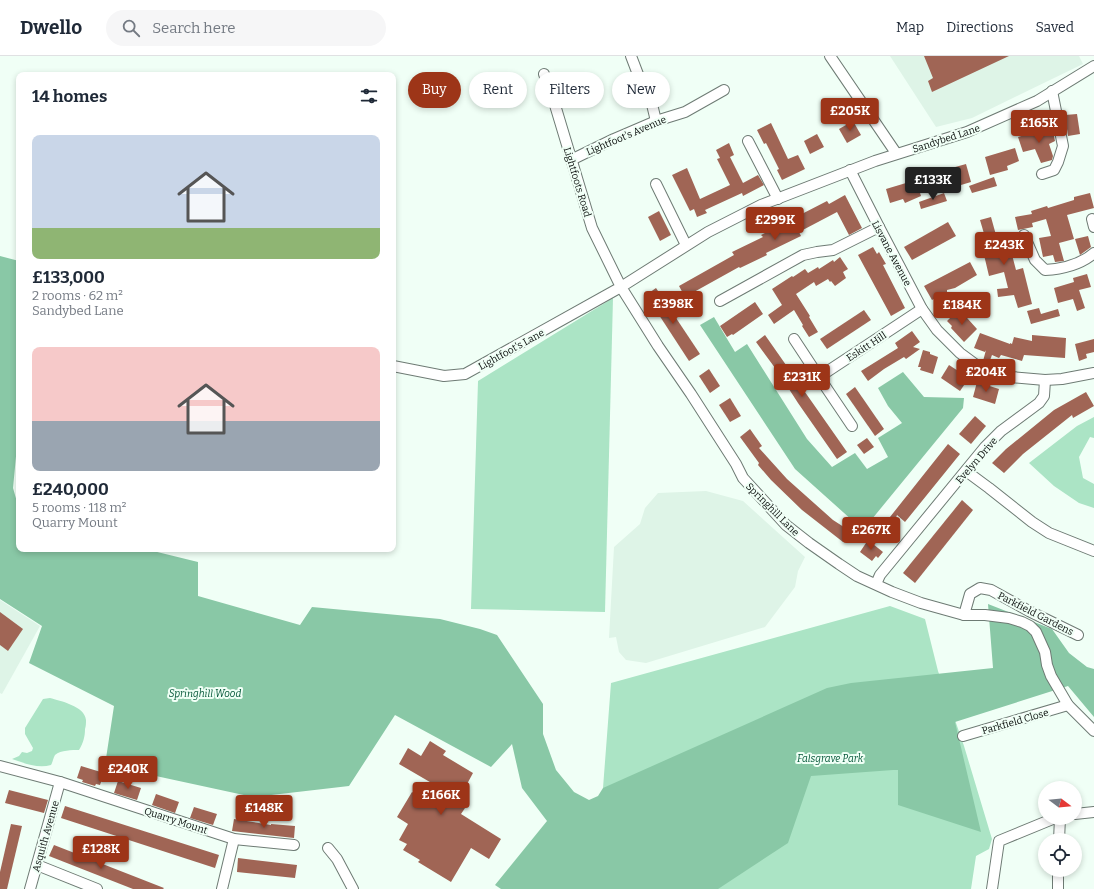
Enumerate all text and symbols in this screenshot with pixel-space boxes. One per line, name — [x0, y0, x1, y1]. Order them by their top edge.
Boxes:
search box — [106, 10, 386, 46]
text: Dwello — [20, 16, 82, 39]
icon: search — [120, 17, 142, 39]
text: Search here — [152, 19, 235, 37]
text: Map — [896, 19, 924, 36]
text: Directions — [946, 19, 1014, 36]
text: Saved — [1036, 19, 1074, 36]
chip: Buy — [408, 72, 461, 108]
chip: Rent — [469, 72, 527, 108]
chip: Filters — [535, 72, 604, 108]
chip: New — [612, 72, 670, 108]
icon: filters — [358, 85, 380, 107]
text: 14 homes — [32, 86, 107, 107]
pin: £205K — [822, 98, 878, 132]
text: £205K — [830, 103, 870, 118]
pin: £165K — [1011, 110, 1067, 144]
street label: Lightfoot's Avenue — [585, 114, 668, 158]
text: £165K — [1020, 115, 1058, 130]
street label: Sandybed Lane — [911, 122, 982, 156]
street label: Lightfoots Road — [561, 146, 593, 219]
icon: home — [170, 161, 242, 233]
pin: £133K — [905, 167, 961, 201]
text: £133K — [914, 172, 952, 187]
pin: £299K — [747, 207, 803, 241]
text: £299K — [755, 212, 795, 227]
street label: Lisvane Avenue — [869, 219, 913, 288]
pin: £243K — [976, 232, 1032, 266]
text: £243K — [984, 237, 1024, 252]
text: £133,000 — [32, 267, 105, 288]
text: 2 rooms · 62 m² — [32, 288, 123, 303]
pin: £398K — [645, 291, 701, 325]
pin: £184K — [934, 292, 990, 326]
text: £398K — [653, 296, 693, 311]
text: £184K — [942, 297, 982, 312]
text: Sandybed Lane — [32, 303, 124, 318]
street label: Lightfoot's Lane — [476, 327, 547, 373]
street label: Eskitt Hill — [844, 329, 889, 364]
pin: £204K — [958, 359, 1014, 393]
pin: £231K — [774, 364, 830, 398]
text: £204K — [965, 364, 1007, 379]
text: £231K — [783, 369, 821, 384]
icon: home — [170, 373, 242, 445]
street label: Evelyn Drive — [953, 435, 1000, 486]
text: £240,000 — [32, 479, 109, 500]
street label: Springhill Lane — [743, 481, 801, 539]
text: 5 rooms · 118 m² — [32, 500, 126, 515]
text: Quarry Mount — [32, 515, 118, 530]
pin: £267K — [843, 517, 899, 551]
text: £267K — [851, 522, 891, 537]
street label: Parkfield Gardens — [996, 590, 1076, 638]
park label: Springhill Wood — [169, 688, 241, 700]
street label: Parkfield Close — [981, 707, 1050, 737]
park label: Falsgrave Park — [797, 753, 864, 765]
pin: £240K — [100, 756, 156, 790]
text: £240K — [107, 761, 149, 776]
north arrow — [1038, 781, 1082, 825]
map controls — [1038, 781, 1082, 877]
pin: £166K — [413, 782, 469, 816]
text: £166K — [422, 787, 460, 802]
pin: £148K — [236, 795, 292, 829]
street label: Asquith Avenue — [30, 799, 62, 873]
text: £148K — [245, 800, 283, 815]
street label: Quarry Mount — [143, 805, 209, 837]
button: locate — [1038, 833, 1082, 877]
pin: £128K — [73, 836, 129, 870]
text: £128K — [82, 841, 120, 856]

